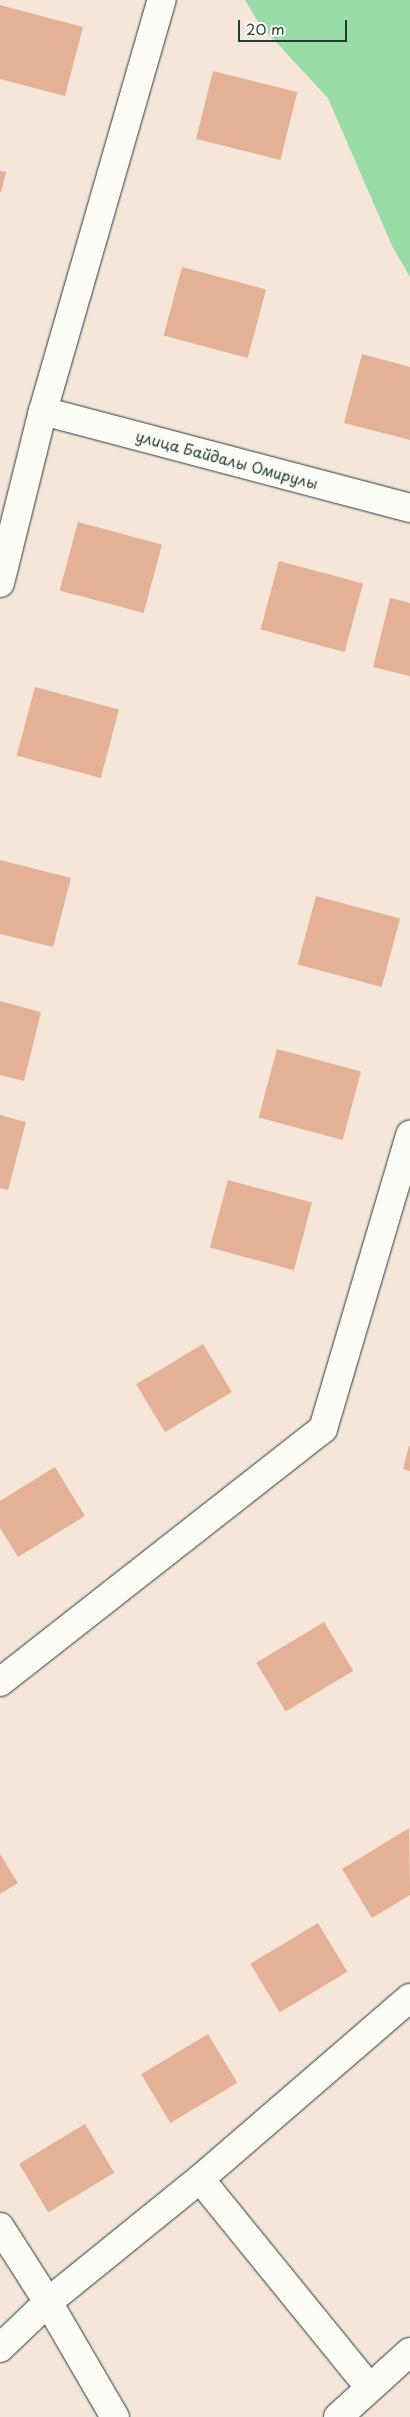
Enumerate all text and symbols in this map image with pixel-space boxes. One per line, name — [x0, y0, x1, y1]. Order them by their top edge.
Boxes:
scale bar — [240, 10, 349, 42]
text: 20 m — [246, 17, 285, 40]
street label: улица Байдалы Омирулы — [134, 426, 320, 492]

